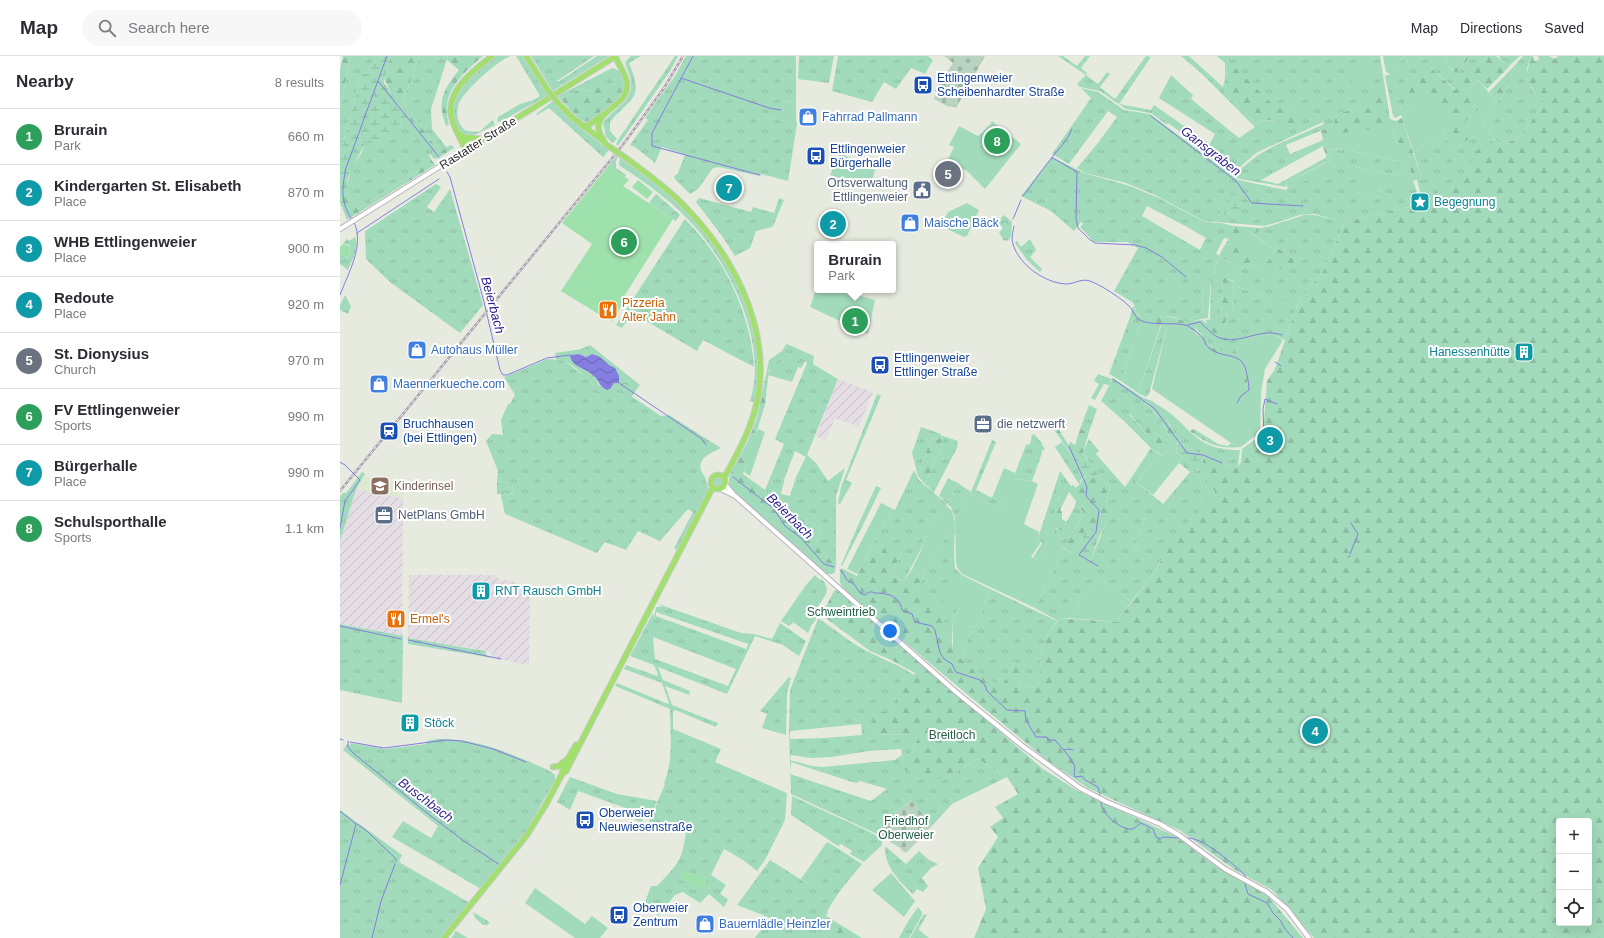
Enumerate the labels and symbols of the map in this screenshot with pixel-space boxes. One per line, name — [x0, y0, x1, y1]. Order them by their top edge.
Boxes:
place label: Ettlingenweier Scheibenhardter Straße — [937, 71, 1065, 99]
bus stop icon: Ettlingenweier Scheibenhardter Straße — [912, 74, 934, 96]
shop icon: Fahrrad Pallmann — [797, 106, 819, 128]
place label: Fahrrad Pallmann — [822, 110, 917, 124]
street label: Rastatter Straße — [437, 114, 519, 172]
water label: Gansgraben — [1178, 123, 1244, 179]
pin: 8 — [984, 126, 1010, 156]
place label: Ettlingenweier Bürgerhalle — [830, 142, 905, 170]
bus stop icon: Ettlingenweier Bürgerhalle — [805, 145, 827, 167]
pin: 5 — [935, 159, 961, 189]
pin: 7 — [716, 173, 742, 203]
place label: Ortsverwaltung Ettlingenweier — [827, 176, 908, 204]
public building icon: Ortsverwaltung Ettlingenweier — [911, 179, 933, 201]
place icon: Begegnung — [1409, 191, 1431, 213]
place label: Begegnung — [1434, 195, 1495, 209]
pin: 2 — [820, 209, 846, 239]
shop icon: Maische Bäck — [899, 212, 921, 234]
place label: Maische Bäck — [924, 216, 1000, 230]
pin: 6 — [611, 227, 637, 257]
water label: Beierbach — [478, 275, 508, 335]
place label: Pizzeria Alter Jahn — [622, 296, 676, 324]
restaurant icon: Pizzeria Alter Jahn — [597, 299, 619, 321]
pin: 1 — [842, 306, 868, 336]
shop icon: Autohaus Müller — [406, 339, 428, 361]
building icon: Hanessenhütte — [1513, 341, 1535, 363]
place label: Autohaus Müller — [431, 343, 518, 357]
place label: Hanessenhütte — [1429, 345, 1510, 359]
place label: Ettlingenweier Ettlinger Straße — [894, 351, 978, 379]
bus stop icon: Ettlingenweier Ettlinger Straße — [869, 354, 891, 376]
shop icon: Maennerkueche.com — [368, 373, 390, 395]
place label: Maennerkueche.com — [393, 377, 505, 391]
office icon: die netzwerft — [972, 413, 994, 435]
place label: Bruchhausen (bei Ettlingen) — [403, 417, 477, 445]
place label: die netzwerft — [997, 417, 1066, 431]
station icon: Bruchhausen (bei Ettlingen) — [378, 420, 400, 442]
pin: 3 — [1257, 425, 1283, 455]
school or university icon: Kinderinsel — [369, 475, 391, 497]
place label: Kinderinsel — [394, 479, 453, 493]
water label: Beierbach — [764, 490, 816, 542]
office icon: NetPlans GmbH — [373, 504, 395, 526]
place label: NetPlans GmbH — [398, 508, 485, 522]
building icon: RNT Rausch GmbH — [470, 580, 492, 602]
place label: RNT Rausch GmbH — [495, 584, 601, 598]
park label: Schweintrieb — [807, 605, 876, 619]
restaurant icon: Ermel's — [385, 608, 407, 630]
place label: Ermel's — [410, 612, 450, 626]
your location — [880, 621, 900, 641]
building icon: Stöck — [399, 712, 421, 734]
place label: Stöck — [424, 716, 455, 730]
pin: 4 — [1302, 716, 1328, 746]
park label: Breitloch — [929, 728, 975, 742]
water label: Buschbach — [396, 775, 456, 825]
place label: Oberweier Neuwiesenstraße — [599, 806, 693, 834]
bus stop icon: Oberweier Neuwiesenstraße — [574, 809, 596, 831]
park label: Friedhof Oberweier — [878, 814, 934, 842]
place label: Oberweier Zentrum — [633, 901, 688, 929]
bus stop icon: Oberweier Zentrum — [608, 904, 630, 926]
shop icon: Bauernlädle Heinzler — [694, 913, 716, 935]
place label: Bauernlädle Heinzler — [719, 917, 830, 931]

